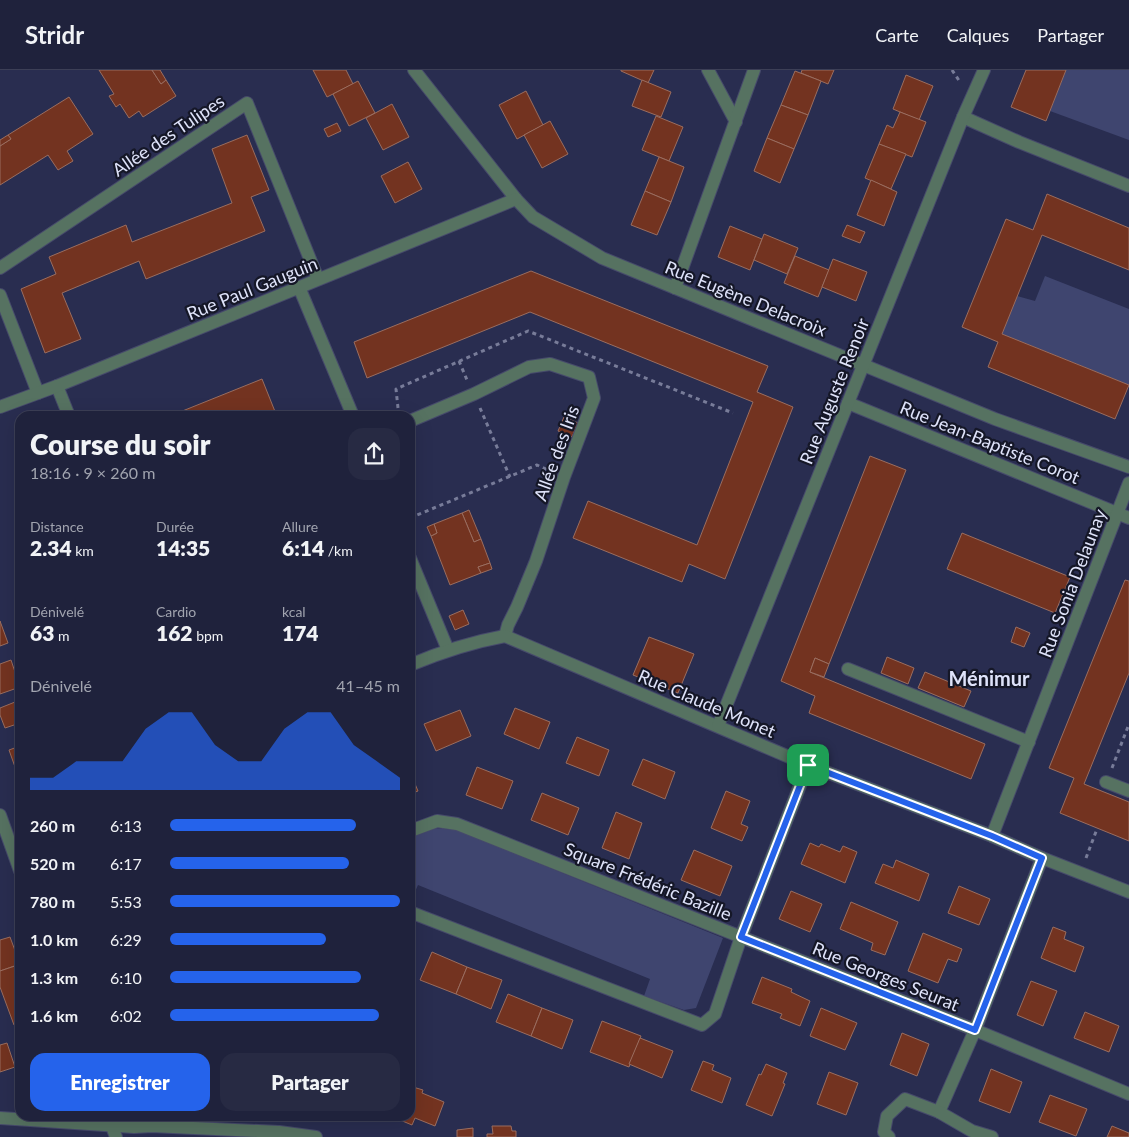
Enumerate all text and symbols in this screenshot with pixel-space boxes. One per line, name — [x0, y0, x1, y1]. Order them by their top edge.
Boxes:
text: Stridr — [25, 20, 84, 49]
text: Carte — [875, 24, 919, 46]
text: Calques — [947, 24, 1009, 46]
text: Partager — [1037, 24, 1104, 46]
street label: Allée des Tulipes — [108, 89, 228, 181]
street label: Rue Paul Gauguin — [183, 252, 321, 324]
street label: Rue Eugène Delacroix — [662, 255, 830, 341]
street label: Rue Auguste Renoir — [795, 314, 873, 467]
street label: Rue Jean-Baptiste Corot — [897, 396, 1083, 488]
street label: Allée des Iris — [529, 402, 583, 504]
text: Course du soir — [30, 427, 210, 461]
button: share — [348, 428, 400, 480]
text: 18:16 · 9 × 260 m — [30, 463, 155, 482]
street label: Rue Sonia Delaunay — [1034, 505, 1111, 660]
text: Distance — [30, 518, 84, 535]
text: Durée — [156, 518, 194, 535]
text: Allure — [282, 518, 318, 535]
text: 2.34 — [30, 535, 72, 560]
text: 14:35 — [156, 535, 210, 560]
text: 6:14 — [282, 535, 324, 560]
text: km — [72, 542, 94, 559]
text: /km — [324, 542, 353, 559]
text: Dénivelé — [30, 603, 84, 620]
text: Cardio — [156, 603, 196, 620]
text: kcal — [282, 603, 306, 620]
text: 63 — [30, 620, 54, 645]
text: 162 — [156, 620, 193, 645]
text: 174 — [282, 620, 319, 645]
text: m — [54, 627, 69, 644]
text: bpm — [193, 627, 223, 644]
street label: Rue Claude Monet — [635, 664, 779, 742]
district label: Ménimur — [948, 666, 1030, 690]
text: Dénivelé — [30, 676, 92, 695]
text: 41–45 m — [336, 676, 400, 695]
pin — [787, 744, 829, 786]
icon: arrive — [794, 751, 822, 779]
text: 260 m — [30, 816, 75, 835]
text: 6:13 — [110, 816, 142, 835]
street label: Square Frédéric Bazille — [561, 837, 735, 925]
text: 520 m — [30, 854, 75, 873]
text: 6:17 — [110, 854, 142, 873]
text: 780 m — [30, 892, 75, 911]
text: 5:53 — [110, 892, 142, 911]
text: 1.0 km — [30, 930, 78, 949]
text: 6:29 — [110, 930, 142, 949]
street label: Rue Georges Seurat — [809, 937, 963, 1016]
text: 1.3 km — [30, 968, 78, 987]
text: 6:10 — [110, 968, 142, 987]
text: 1.6 km — [30, 1006, 78, 1025]
text: 6:02 — [110, 1006, 142, 1025]
button: Enregistrer — [30, 1053, 210, 1111]
button: Partager — [220, 1053, 400, 1111]

